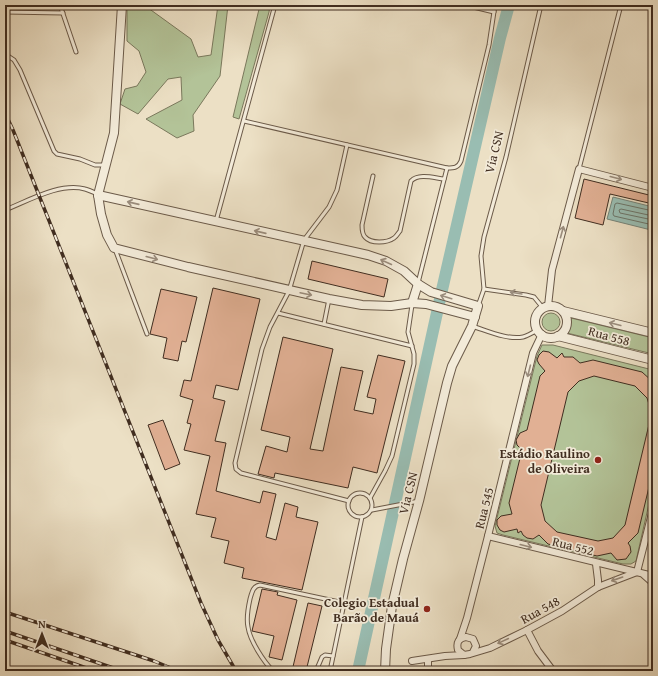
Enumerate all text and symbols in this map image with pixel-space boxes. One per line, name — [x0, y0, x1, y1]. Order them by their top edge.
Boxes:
street label: Via CSN — [480, 128, 509, 175]
one-way arrow — [609, 175, 622, 183]
one-way arrow — [127, 198, 140, 206]
one-way arrow — [559, 226, 566, 239]
one-way arrow — [254, 227, 267, 235]
one-way arrow — [145, 255, 158, 262]
one-way arrow — [381, 258, 393, 265]
one-way arrow — [510, 289, 523, 297]
one-way arrow — [299, 291, 312, 299]
one-way arrow — [440, 293, 453, 300]
one-way arrow — [609, 319, 622, 327]
street label: Rua 558 — [586, 321, 632, 351]
one-way arrow — [524, 364, 532, 377]
place label: Estádio Raulino de Oliveira — [500, 444, 590, 478]
marker: Estádio Raulino de Oliveira — [593, 455, 603, 465]
street label: Via CSN — [394, 469, 423, 516]
street label: Rua 545 — [470, 485, 498, 531]
street label: Rua 552 — [550, 532, 596, 560]
one-way arrow — [519, 543, 532, 550]
one-way arrow — [610, 576, 623, 583]
street label: Rua 548 — [517, 591, 563, 629]
place label: Colegio Estadual Barão de Mauá — [324, 593, 419, 627]
marker: Colegio Estadual Barão de Mauá — [422, 604, 432, 614]
north arrow — [22, 614, 62, 654]
text: N — [38, 616, 46, 632]
one-way arrow — [498, 638, 510, 645]

